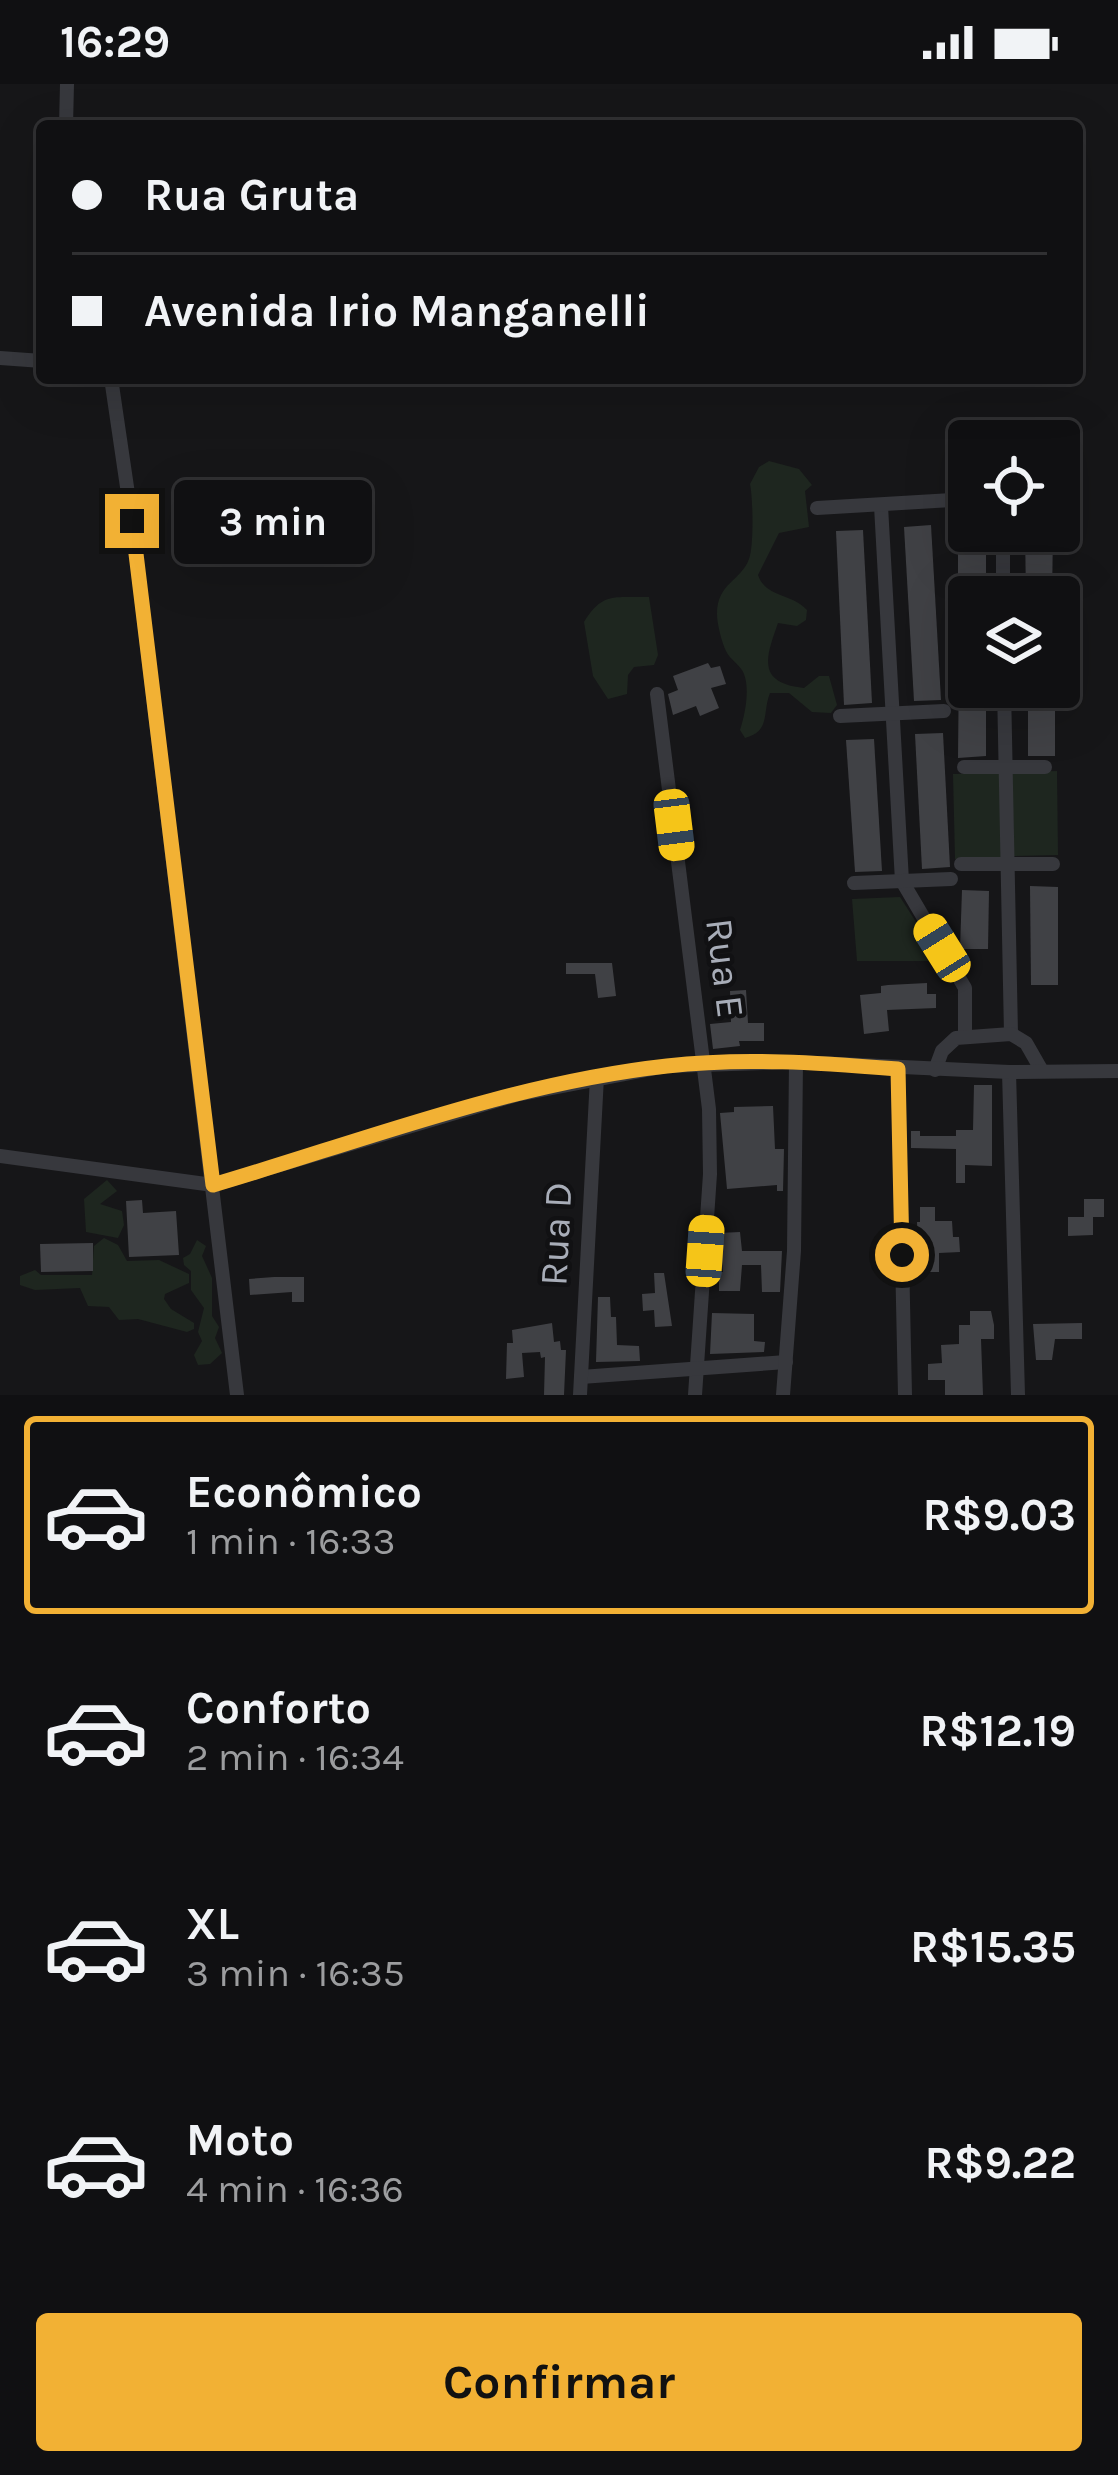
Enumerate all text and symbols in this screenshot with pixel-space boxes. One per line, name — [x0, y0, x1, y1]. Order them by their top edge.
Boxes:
text: 16:29 — [60, 16, 170, 68]
text: Rua Gruta — [144, 169, 359, 221]
text: Avenida Irio Manganelli — [144, 285, 650, 337]
map controls — [948, 420, 1080, 708]
button: locate — [948, 420, 1080, 552]
callout: 3 min — [174, 479, 372, 563]
route end — [105, 494, 159, 548]
text: 3 min — [219, 499, 327, 545]
button: layers — [948, 576, 1080, 708]
car — [652, 787, 696, 863]
car — [908, 908, 976, 988]
street label: Rua E — [696, 915, 754, 1021]
street label: Rua D — [530, 1181, 582, 1287]
car — [685, 1214, 725, 1288]
route start — [875, 1228, 929, 1282]
icon: car — [42, 1461, 150, 1569]
text: Econômico — [186, 1466, 422, 1518]
text: R$9.03 — [922, 1489, 1076, 1541]
text: 1 min · 16:33 — [186, 1518, 396, 1564]
icon: car — [42, 1677, 150, 1785]
text: Conforto — [186, 1682, 371, 1734]
text: R$12.19 — [920, 1705, 1076, 1757]
text: 2 min · 16:34 — [186, 1734, 404, 1780]
icon: car — [42, 1893, 150, 2001]
text: XL — [186, 1898, 239, 1950]
text: R$15.35 — [910, 1921, 1076, 1973]
text: 3 min · 16:35 — [186, 1950, 405, 1996]
icon: car — [42, 2109, 150, 2217]
text: Moto — [186, 2114, 294, 2166]
text: R$9.22 — [924, 2137, 1076, 2189]
text: 4 min · 16:36 — [186, 2166, 404, 2212]
button: Confirmar — [36, 2313, 1082, 2451]

